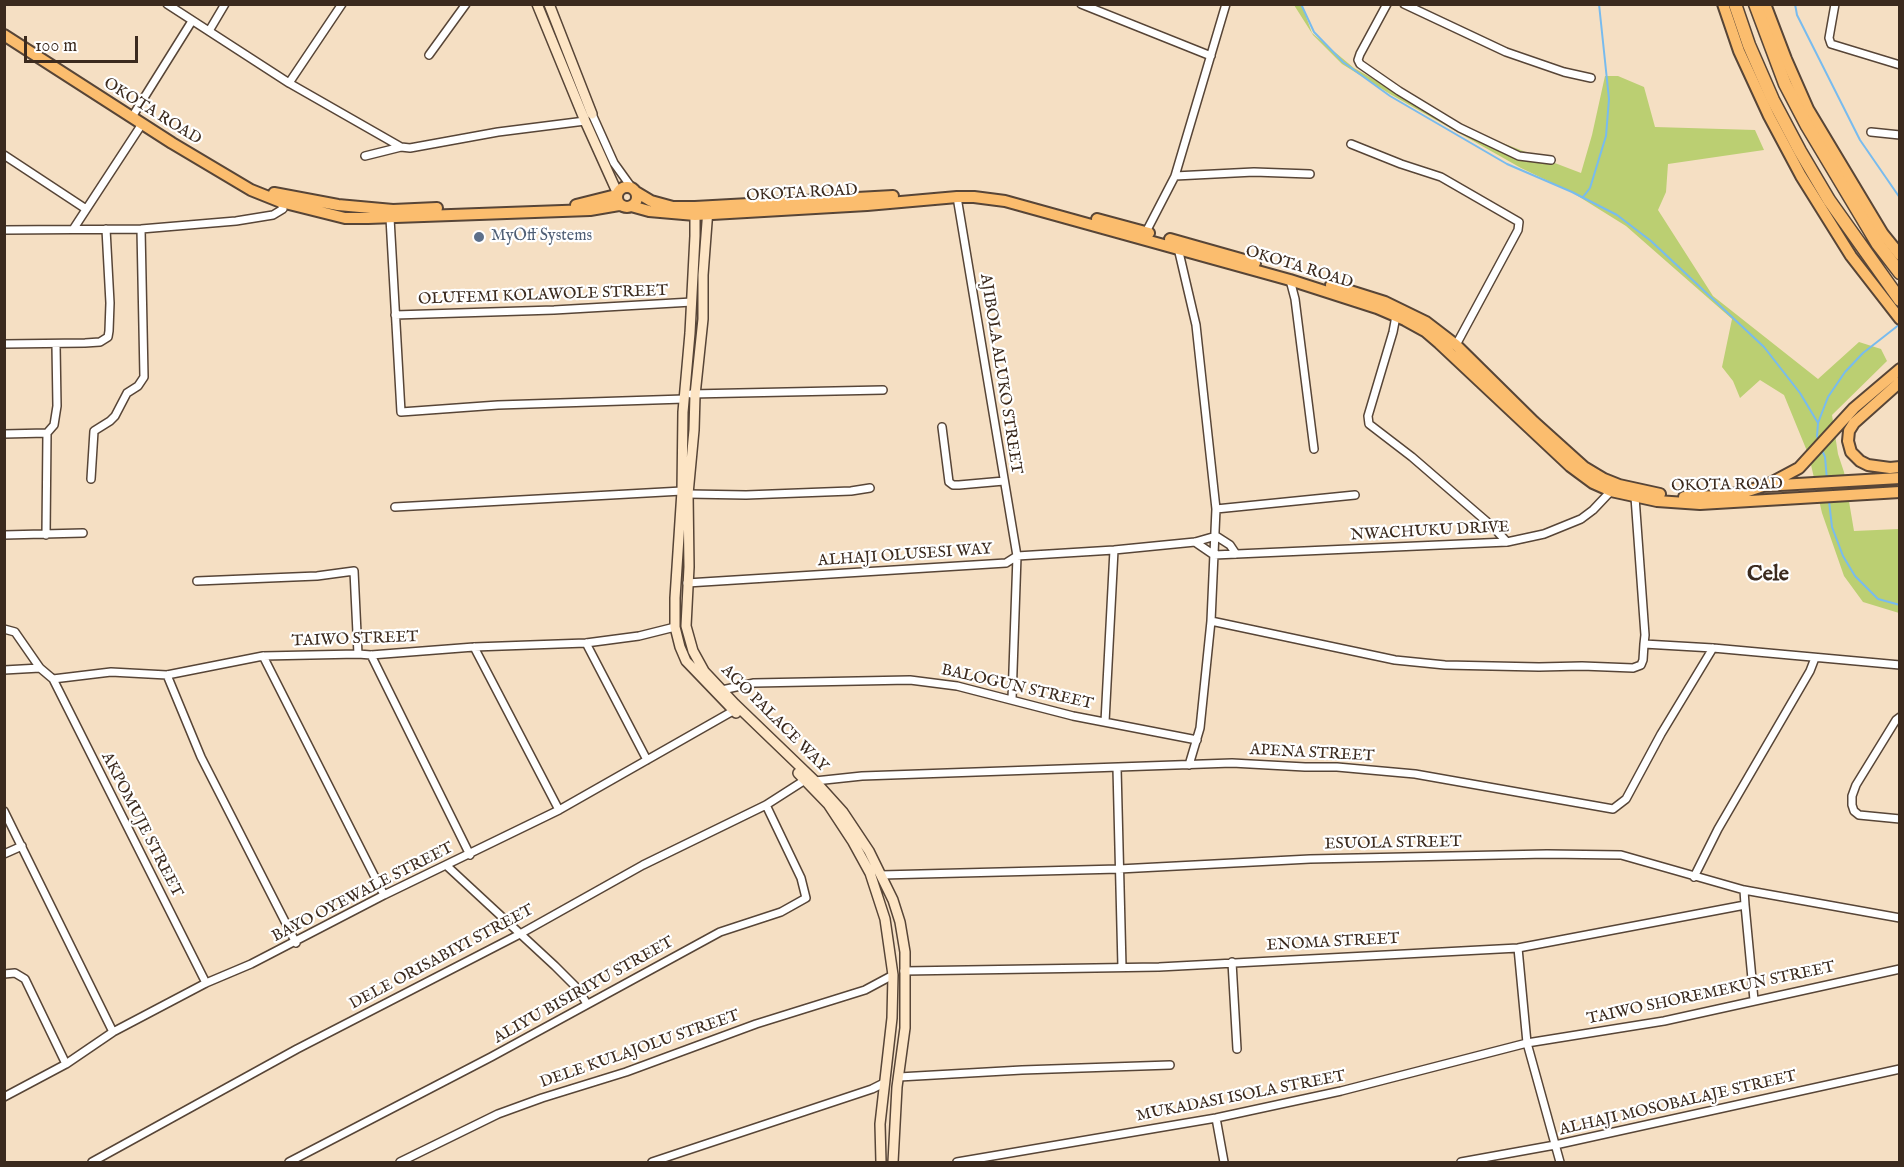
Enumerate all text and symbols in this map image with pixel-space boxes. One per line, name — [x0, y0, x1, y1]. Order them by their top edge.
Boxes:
scale bar — [27, 24, 141, 62]
text: 100 m — [35, 35, 77, 58]
street label: OKOTA ROAD — [100, 74, 204, 150]
street label: OKOTA ROAD — [746, 181, 858, 207]
place label: MyOff Systems — [491, 227, 592, 247]
marker: MyOff Systems — [472, 230, 486, 244]
street label: OKOTA ROAD — [1243, 243, 1355, 293]
street label: AJIBOLA ALUKO STREET — [975, 273, 1025, 475]
street label: OLUFEMI KOLAWOLE STREET — [418, 282, 668, 310]
street label: OKOTA ROAD — [1671, 475, 1783, 497]
street label: NWACHUKU DRIVE — [1350, 518, 1510, 546]
street label: ALHAJI OLUSESI WAY — [817, 540, 993, 572]
district label: Cele — [1747, 562, 1789, 588]
street label: TAIWO STREET — [291, 628, 419, 652]
street label: AGO PALACE WAY — [716, 661, 832, 777]
street label: BALOGUN STREET — [939, 661, 1095, 715]
street label: APENA STREET — [1249, 741, 1375, 767]
street label: AKPOMUJE STREET — [96, 749, 186, 901]
street label: ESUOLA STREET — [1324, 833, 1462, 855]
street label: BAYO OYEWALE STREET — [269, 839, 457, 947]
street label: DELE ORISABIYI STREET — [347, 901, 537, 1015]
street label: ENOMA STREET — [1266, 930, 1400, 956]
street label: ALIYU BISIRIYU STREET — [491, 933, 677, 1049]
street label: TAIWO SHOREMEKUN STREET — [1585, 958, 1837, 1030]
street label: DELE KULAJOLU STREET — [538, 1007, 742, 1093]
street label: MUKADASI ISOLA STREET — [1135, 1067, 1347, 1127]
street label: ALHAJI MOSOBALAJE STREET — [1558, 1067, 1798, 1141]

